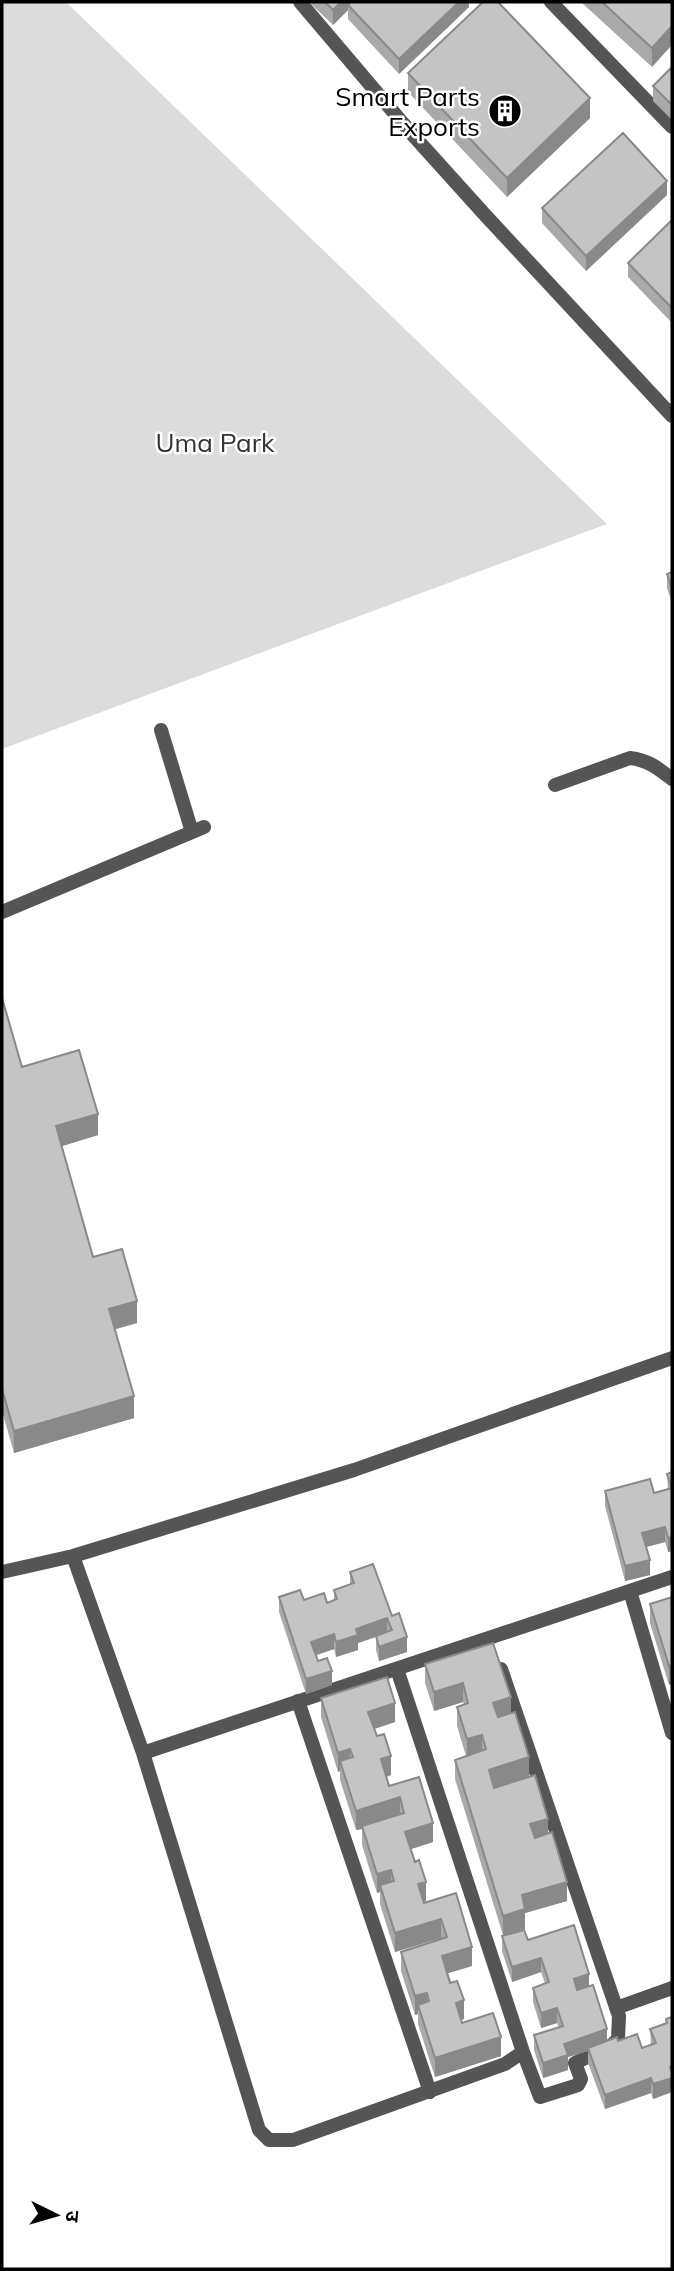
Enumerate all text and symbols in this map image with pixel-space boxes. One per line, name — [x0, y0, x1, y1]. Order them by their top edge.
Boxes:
place label: Smart Parts Exports — [335, 80, 480, 143]
building icon: Smart Parts Exports — [486, 92, 524, 130]
park label: Uma Park — [156, 426, 275, 459]
north arrow — [21, 2180, 91, 2250]
text: उ — [60, 2210, 85, 2224]

